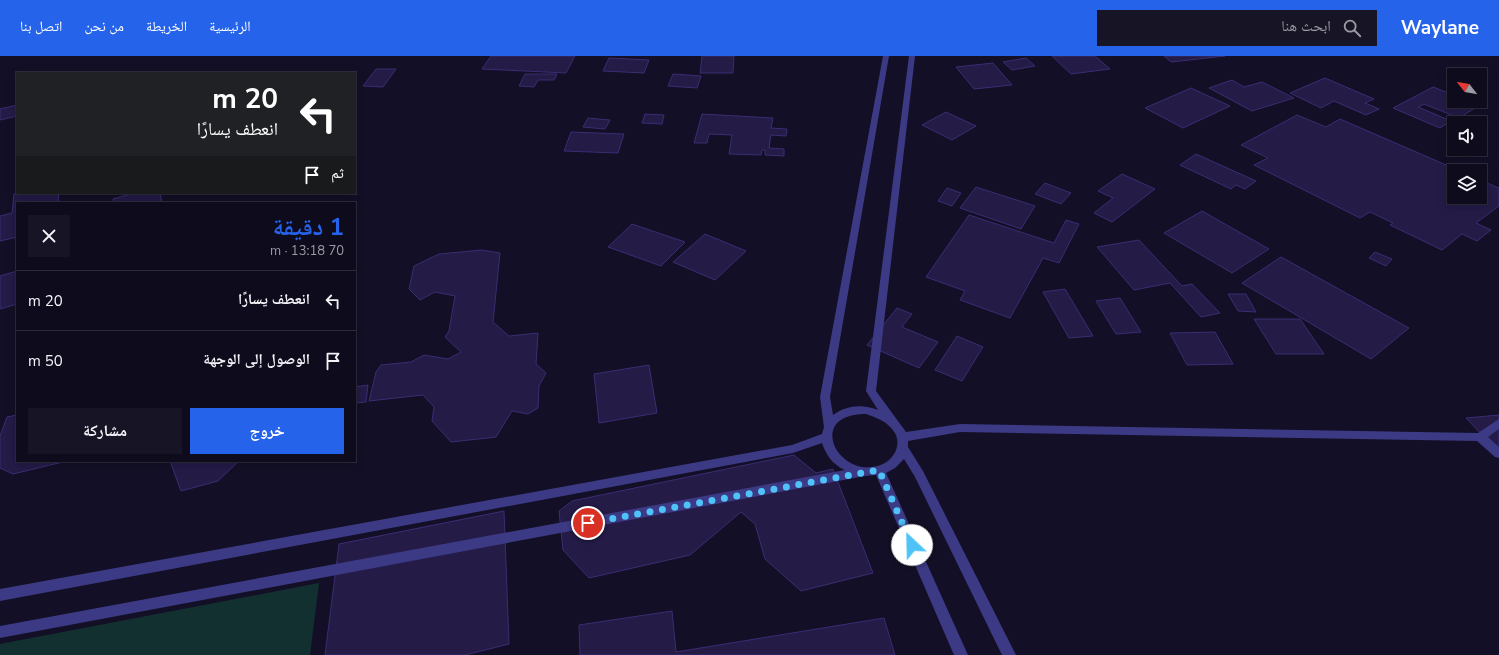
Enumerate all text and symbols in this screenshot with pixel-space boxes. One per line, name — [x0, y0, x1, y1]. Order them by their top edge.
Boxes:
search box — [1097, 10, 1377, 46]
text: Waylane — [1401, 15, 1479, 41]
text: ابحث هنا — [1281, 16, 1331, 36]
text: اتصل بنا — [20, 17, 62, 36]
text: من نحن — [84, 17, 124, 36]
text: الخريطة — [146, 17, 187, 36]
text: الرئيسية — [209, 17, 251, 36]
icon: search — [1341, 17, 1363, 39]
north arrow — [1447, 68, 1487, 108]
map controls — [1447, 68, 1487, 204]
text: 20 m — [212, 80, 278, 118]
icon: left — [292, 88, 344, 140]
button: sound — [1447, 116, 1487, 156]
text: انعطف يسارًا — [197, 117, 278, 141]
text: ثم — [331, 163, 344, 183]
icon: arrive — [301, 164, 323, 186]
button: layers — [1447, 164, 1487, 204]
text: 1 دقيقة — [273, 211, 344, 243]
button: close — [28, 215, 70, 257]
text: 70 m · 13:18 — [270, 242, 344, 260]
text: انعطف يسارًا — [238, 289, 310, 309]
icon: left — [322, 290, 344, 312]
text: 20 m — [28, 291, 63, 311]
text: الوصول إلى الوجهة — [203, 349, 310, 369]
icon: arrive — [322, 350, 344, 372]
text: 50 m — [28, 351, 63, 371]
button: مشاركة — [28, 408, 182, 454]
button: خروج — [190, 408, 344, 454]
pin — [571, 506, 605, 540]
icon: arrive — [577, 512, 599, 534]
position arrow — [891, 524, 933, 566]

